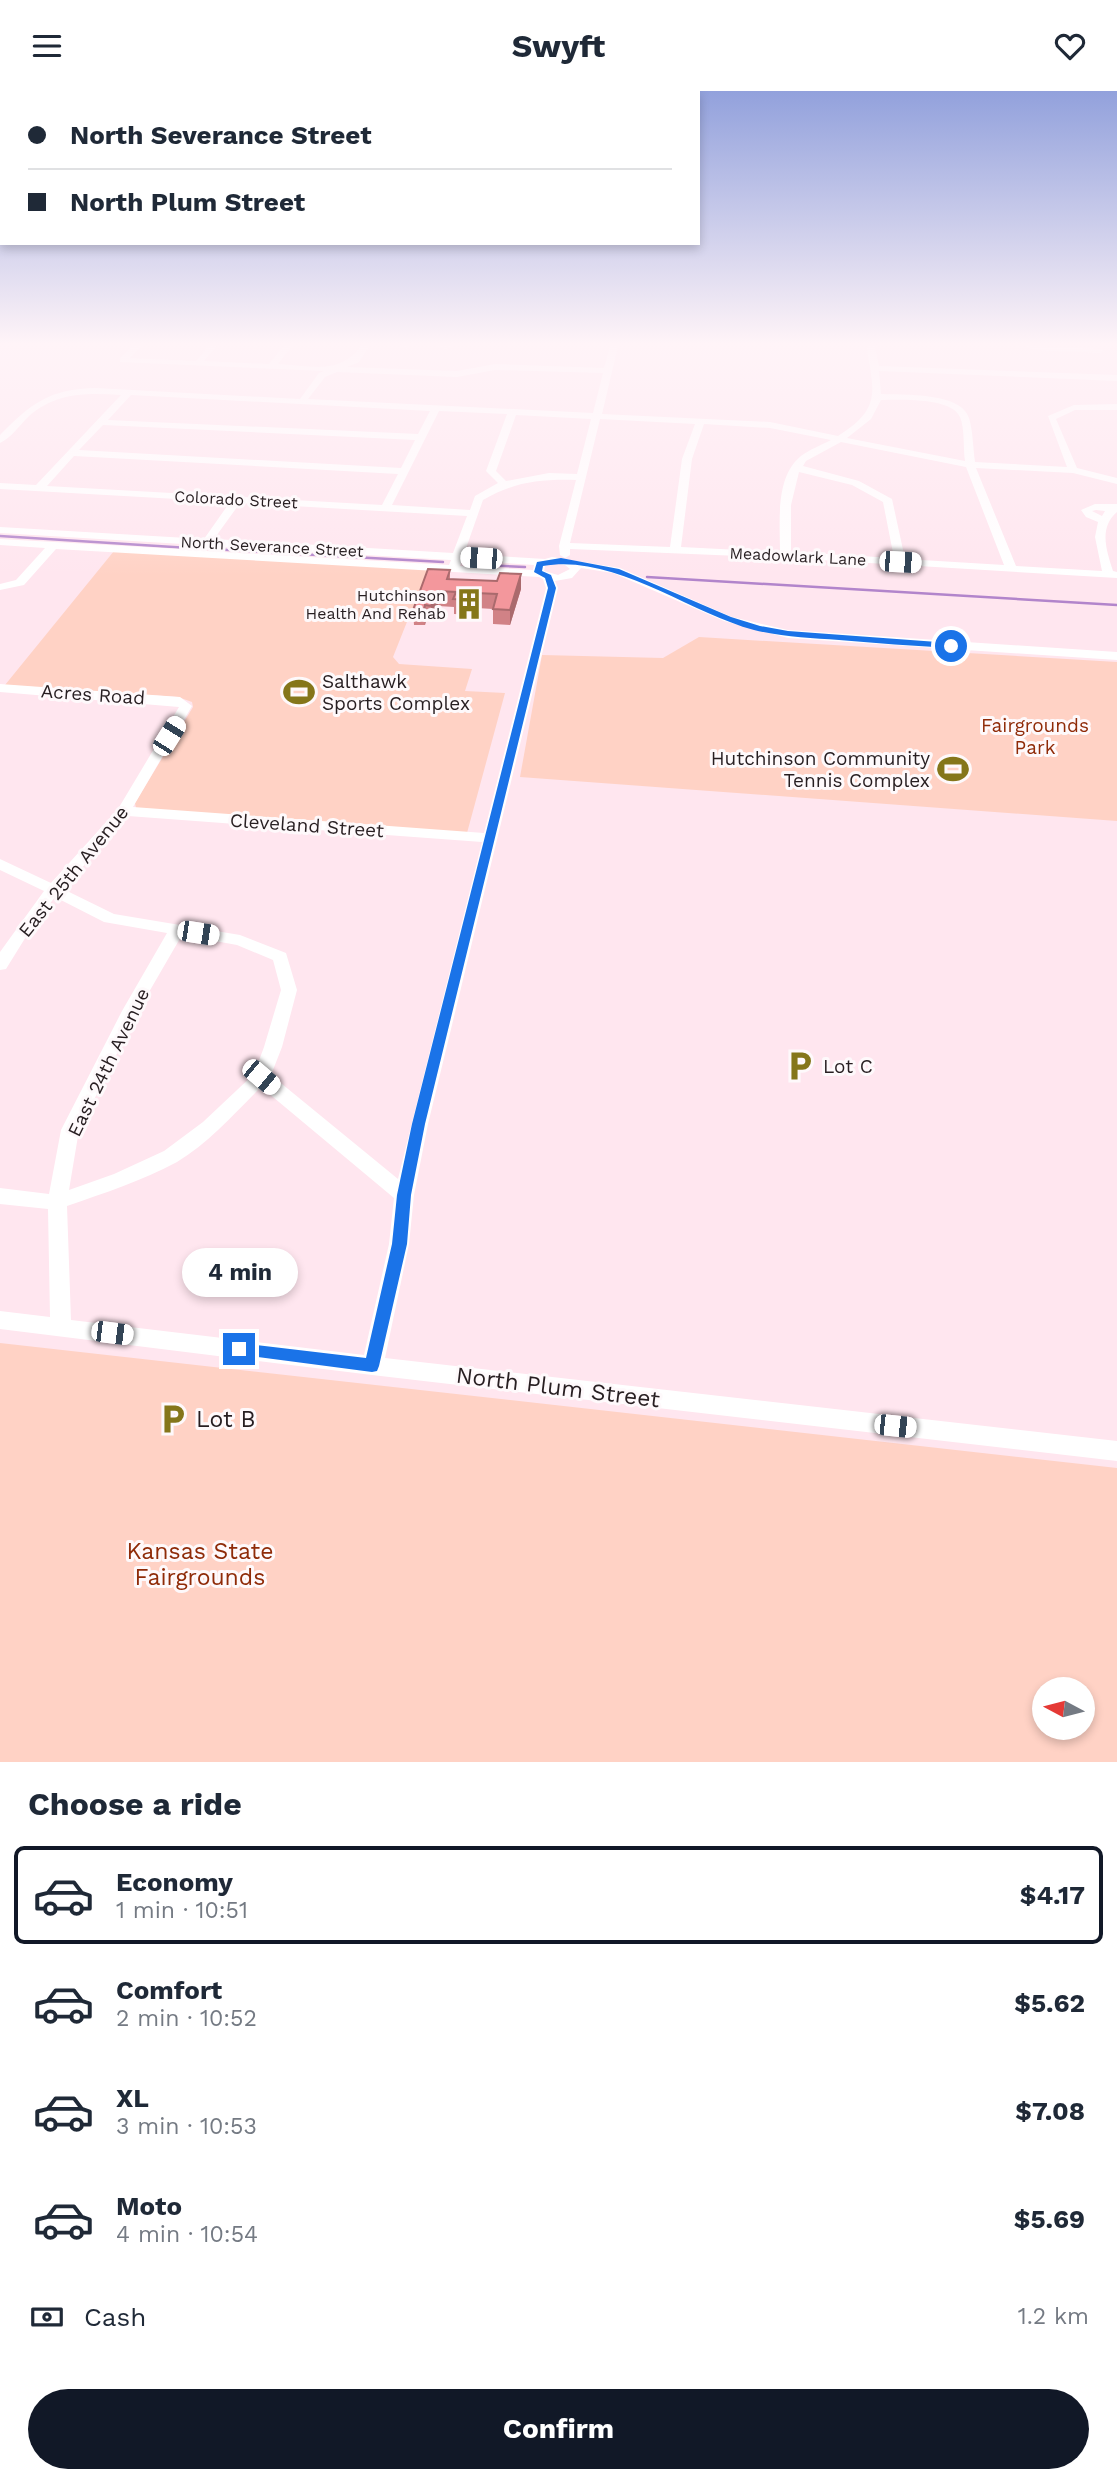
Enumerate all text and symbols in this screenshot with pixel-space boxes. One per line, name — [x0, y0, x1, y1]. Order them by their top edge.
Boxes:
icon: menu — [28, 27, 66, 65]
text: Swyft — [512, 27, 605, 65]
icon: heart — [1051, 27, 1089, 65]
text: North Severance Street — [70, 120, 372, 150]
text: North Plum Street — [70, 187, 305, 217]
street label: Colorado Street — [174, 487, 299, 512]
street label: North Severance Street — [180, 532, 364, 561]
street label: Meadowlark Lane — [729, 543, 867, 570]
car — [460, 546, 503, 570]
car — [879, 550, 922, 574]
place label: Hutchinson Health And Rehab — [306, 586, 446, 623]
building icon: Hutchinson Health And Rehab — [452, 587, 486, 621]
route start — [935, 630, 967, 662]
place label: Salthawk Sports Complex — [322, 670, 470, 715]
sports icon: Salthawk Sports Complex — [282, 675, 316, 709]
street label: Acres Road — [40, 679, 146, 710]
car — [149, 713, 190, 759]
park label: Fairgrounds Park — [981, 714, 1089, 759]
place label: Hutchinson Community Tennis Complex — [711, 747, 930, 792]
sports icon: Hutchinson Community Tennis Complex — [936, 752, 970, 786]
street label: East 25th Avenue — [13, 801, 133, 942]
street label: Cleveland Street — [229, 809, 385, 842]
car — [176, 919, 221, 947]
street label: East 24th Avenue — [63, 984, 154, 1140]
parking icon: Lot C — [783, 1049, 817, 1083]
car — [239, 1055, 284, 1099]
place label: Lot C — [823, 1055, 873, 1078]
callout: 4 min — [181, 1247, 297, 1297]
text: 4 min — [208, 1259, 272, 1286]
car — [90, 1320, 135, 1346]
route end — [223, 1333, 255, 1365]
street label: North Plum Street — [454, 1362, 662, 1413]
parking icon: Lot B — [156, 1402, 190, 1436]
place label: Lot B — [196, 1406, 256, 1433]
car — [874, 1413, 917, 1439]
park label: Kansas State Fairgrounds — [127, 1538, 273, 1591]
north arrow — [1032, 1677, 1096, 1739]
map controls — [1032, 1677, 1095, 1740]
text: Choose a ride — [28, 1785, 242, 1823]
icon: car — [32, 1864, 95, 1927]
text: Economy — [116, 1867, 233, 1897]
text: $4.17 — [1020, 1880, 1085, 1910]
text: 1 min · 10:51 — [116, 1897, 248, 1924]
icon: car — [32, 1972, 95, 2035]
text: Comfort — [116, 1975, 222, 2005]
text: $5.62 — [1014, 1988, 1085, 2018]
text: 2 min · 10:52 — [116, 2005, 257, 2032]
icon: car — [32, 2080, 95, 2143]
text: XL — [116, 2083, 149, 2113]
text: $7.08 — [1015, 2096, 1085, 2126]
text: 3 min · 10:53 — [116, 2113, 257, 2140]
icon: car — [32, 2188, 95, 2251]
text: Moto — [116, 2191, 182, 2221]
text: $5.69 — [1014, 2204, 1085, 2234]
text: 4 min · 10:54 — [116, 2221, 258, 2248]
icon: cash — [28, 2298, 66, 2336]
text: Cash — [84, 2302, 146, 2332]
text: 1.2 km — [1018, 2303, 1089, 2330]
button: Confirm — [28, 2389, 1089, 2469]

